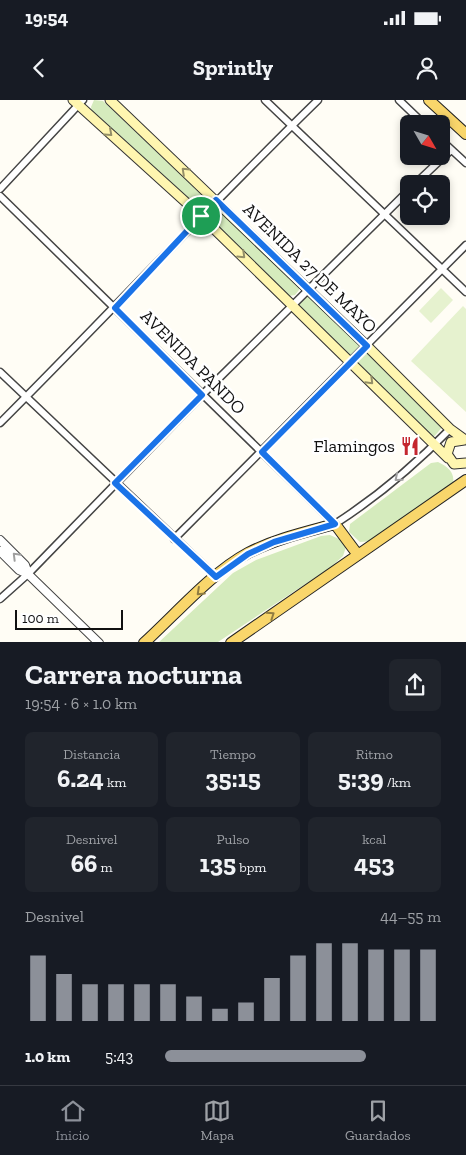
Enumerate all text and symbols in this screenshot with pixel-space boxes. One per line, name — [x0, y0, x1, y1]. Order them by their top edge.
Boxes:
text: 19:54 — [25, 6, 68, 29]
icon: back — [25, 54, 53, 82]
text: Sprintly — [193, 54, 273, 81]
icon: person — [413, 54, 441, 82]
north arrow — [400, 115, 450, 165]
map controls — [400, 115, 450, 225]
one-way arrow — [104, 127, 113, 136]
one-way arrow — [182, 168, 191, 177]
button: locate — [400, 175, 450, 225]
pin — [180, 195, 222, 237]
street label: AVENIDA 27 DE MAYO — [238, 198, 382, 338]
icon: arrive — [187, 202, 215, 230]
one-way arrow — [236, 249, 245, 258]
street label: AVENIDA PANDO — [136, 305, 250, 419]
one-way arrow — [364, 375, 373, 384]
place label: Flamingos — [314, 435, 395, 457]
restaurant icon: Flamingos — [399, 435, 421, 457]
one-way arrow — [395, 472, 404, 480]
one-way arrow — [12, 553, 21, 562]
one-way arrow — [196, 586, 205, 595]
scale bar — [15, 608, 122, 631]
text: 100 m — [22, 610, 59, 627]
one-way arrow — [265, 612, 275, 621]
text: Carrera nocturna — [25, 658, 242, 691]
button: share — [389, 659, 441, 711]
text: 19:54 · 6 × 1.0 km — [25, 694, 137, 713]
text: Distancia — [63, 746, 120, 763]
text: Tiempo — [210, 746, 256, 763]
text: Ritmo — [356, 746, 393, 763]
text: 6.24 — [57, 763, 104, 793]
text: 35:15 — [205, 763, 261, 793]
text: 5:39 — [338, 763, 384, 793]
text: km — [104, 774, 126, 791]
text: /km — [384, 774, 411, 791]
text: Desnivel — [66, 831, 117, 848]
text: Pulso — [217, 831, 249, 848]
text: kcal — [362, 831, 386, 848]
text: 66 — [71, 848, 97, 878]
text: 135 — [200, 848, 236, 878]
text: 453 — [354, 848, 395, 878]
text: m — [97, 859, 113, 876]
text: bpm — [236, 859, 266, 876]
text: Desnivel — [25, 907, 84, 926]
text: 44–55 m — [380, 907, 441, 926]
text: 1.0 km — [25, 1047, 70, 1066]
text: 5:43 — [105, 1047, 133, 1066]
tab: Inicio — [55, 1097, 90, 1144]
tab: Mapa — [200, 1097, 234, 1144]
tab: Guardados — [345, 1097, 411, 1144]

